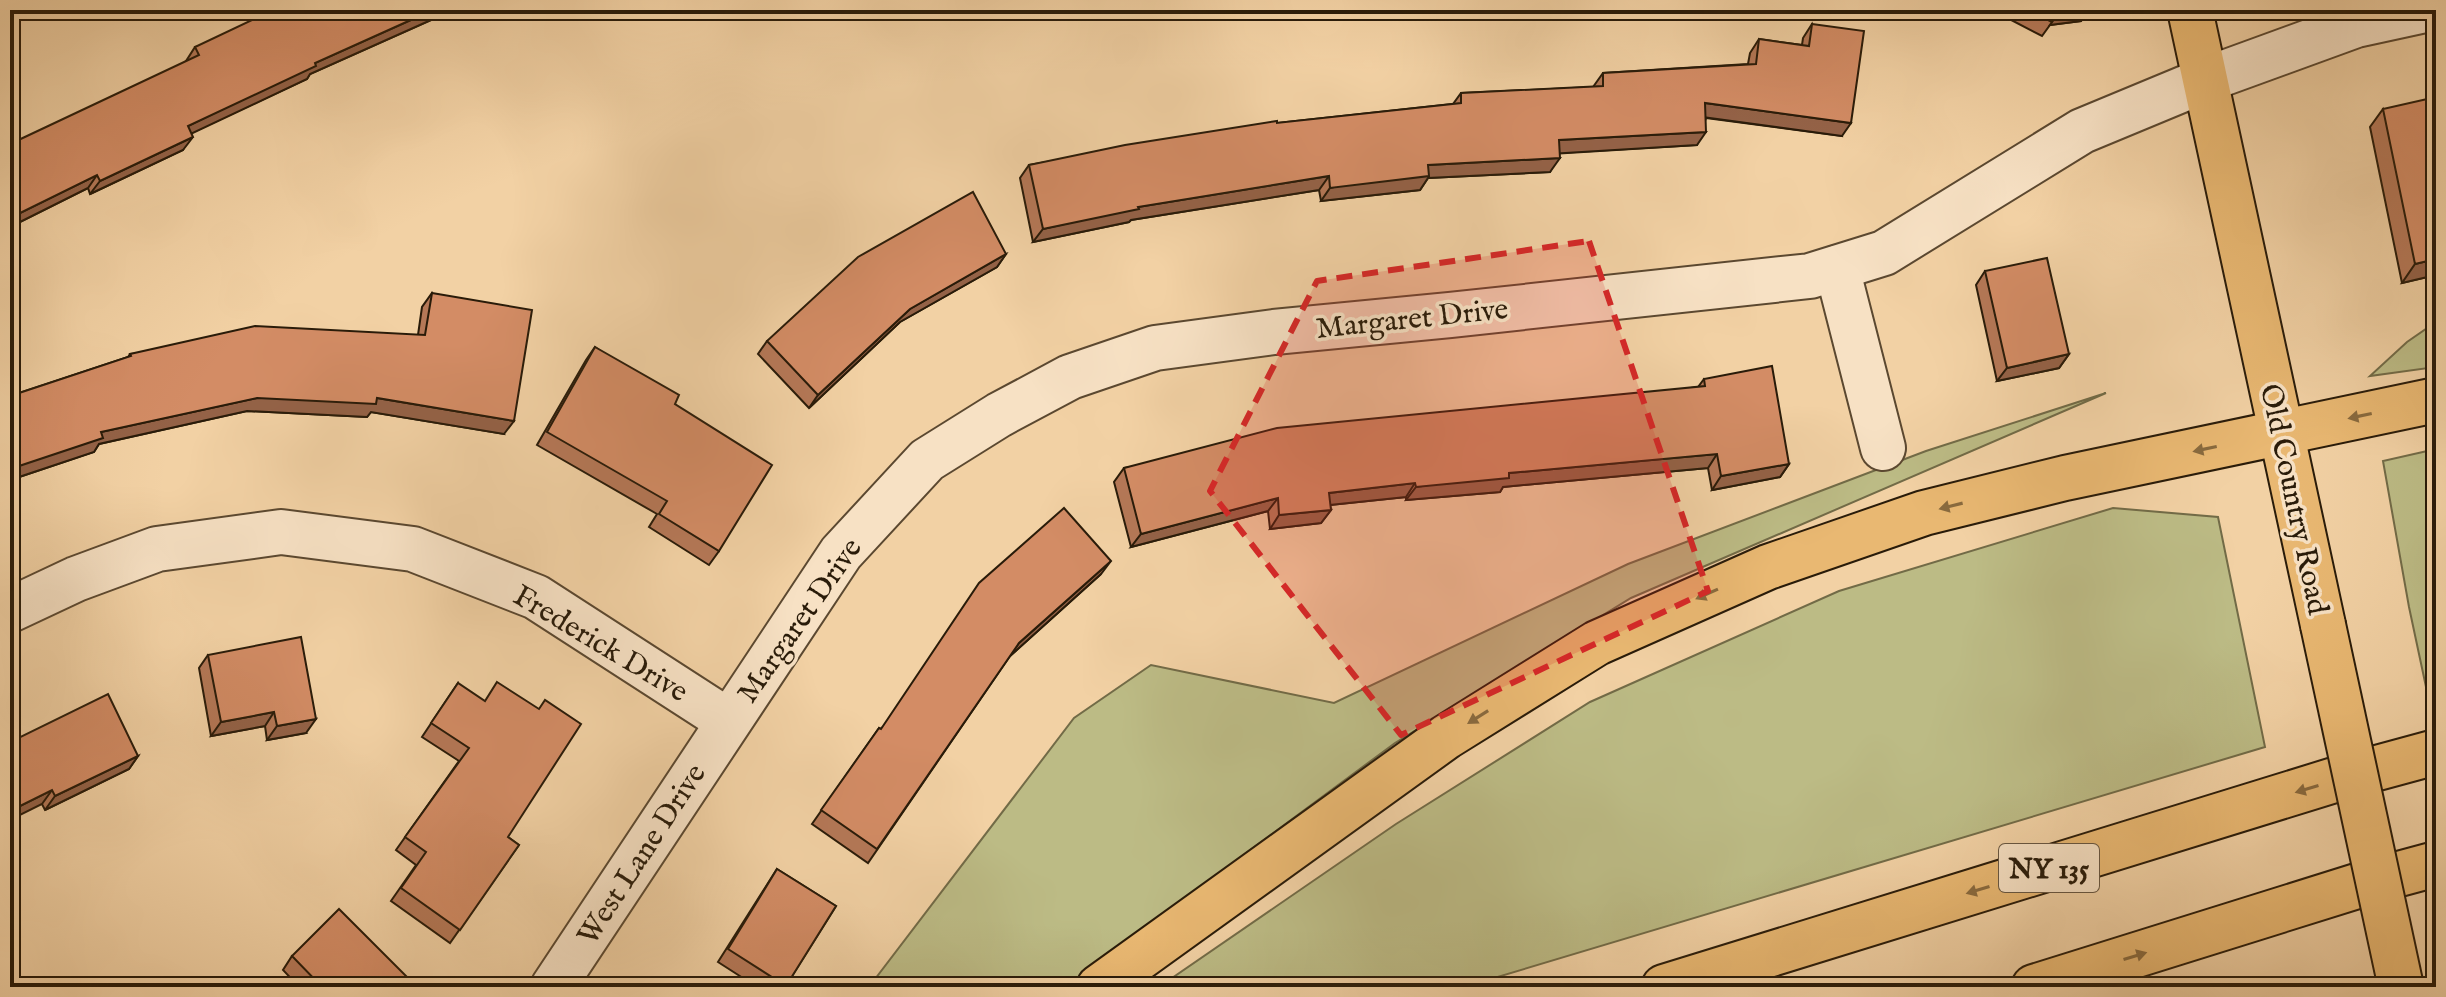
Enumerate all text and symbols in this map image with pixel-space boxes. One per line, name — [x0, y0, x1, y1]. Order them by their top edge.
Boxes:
street label: Margaret Drive — [1314, 291, 1510, 349]
street label: Old Country Road — [2250, 381, 2336, 619]
one-way arrow — [2347, 410, 2372, 423]
one-way arrow — [2192, 443, 2217, 456]
one-way arrow — [1939, 500, 1964, 513]
street label: Margaret Drive — [730, 531, 872, 711]
street label: Frederick Drive — [506, 578, 694, 712]
one-way arrow — [1695, 587, 1719, 601]
one-way arrow — [1468, 709, 1489, 724]
street label: West Lane Drive — [570, 757, 715, 953]
one-way arrow — [2295, 783, 2319, 795]
road number: NY 135 — [1999, 844, 2099, 892]
one-way arrow — [1966, 885, 1990, 897]
one-way arrow — [2123, 949, 2147, 961]

